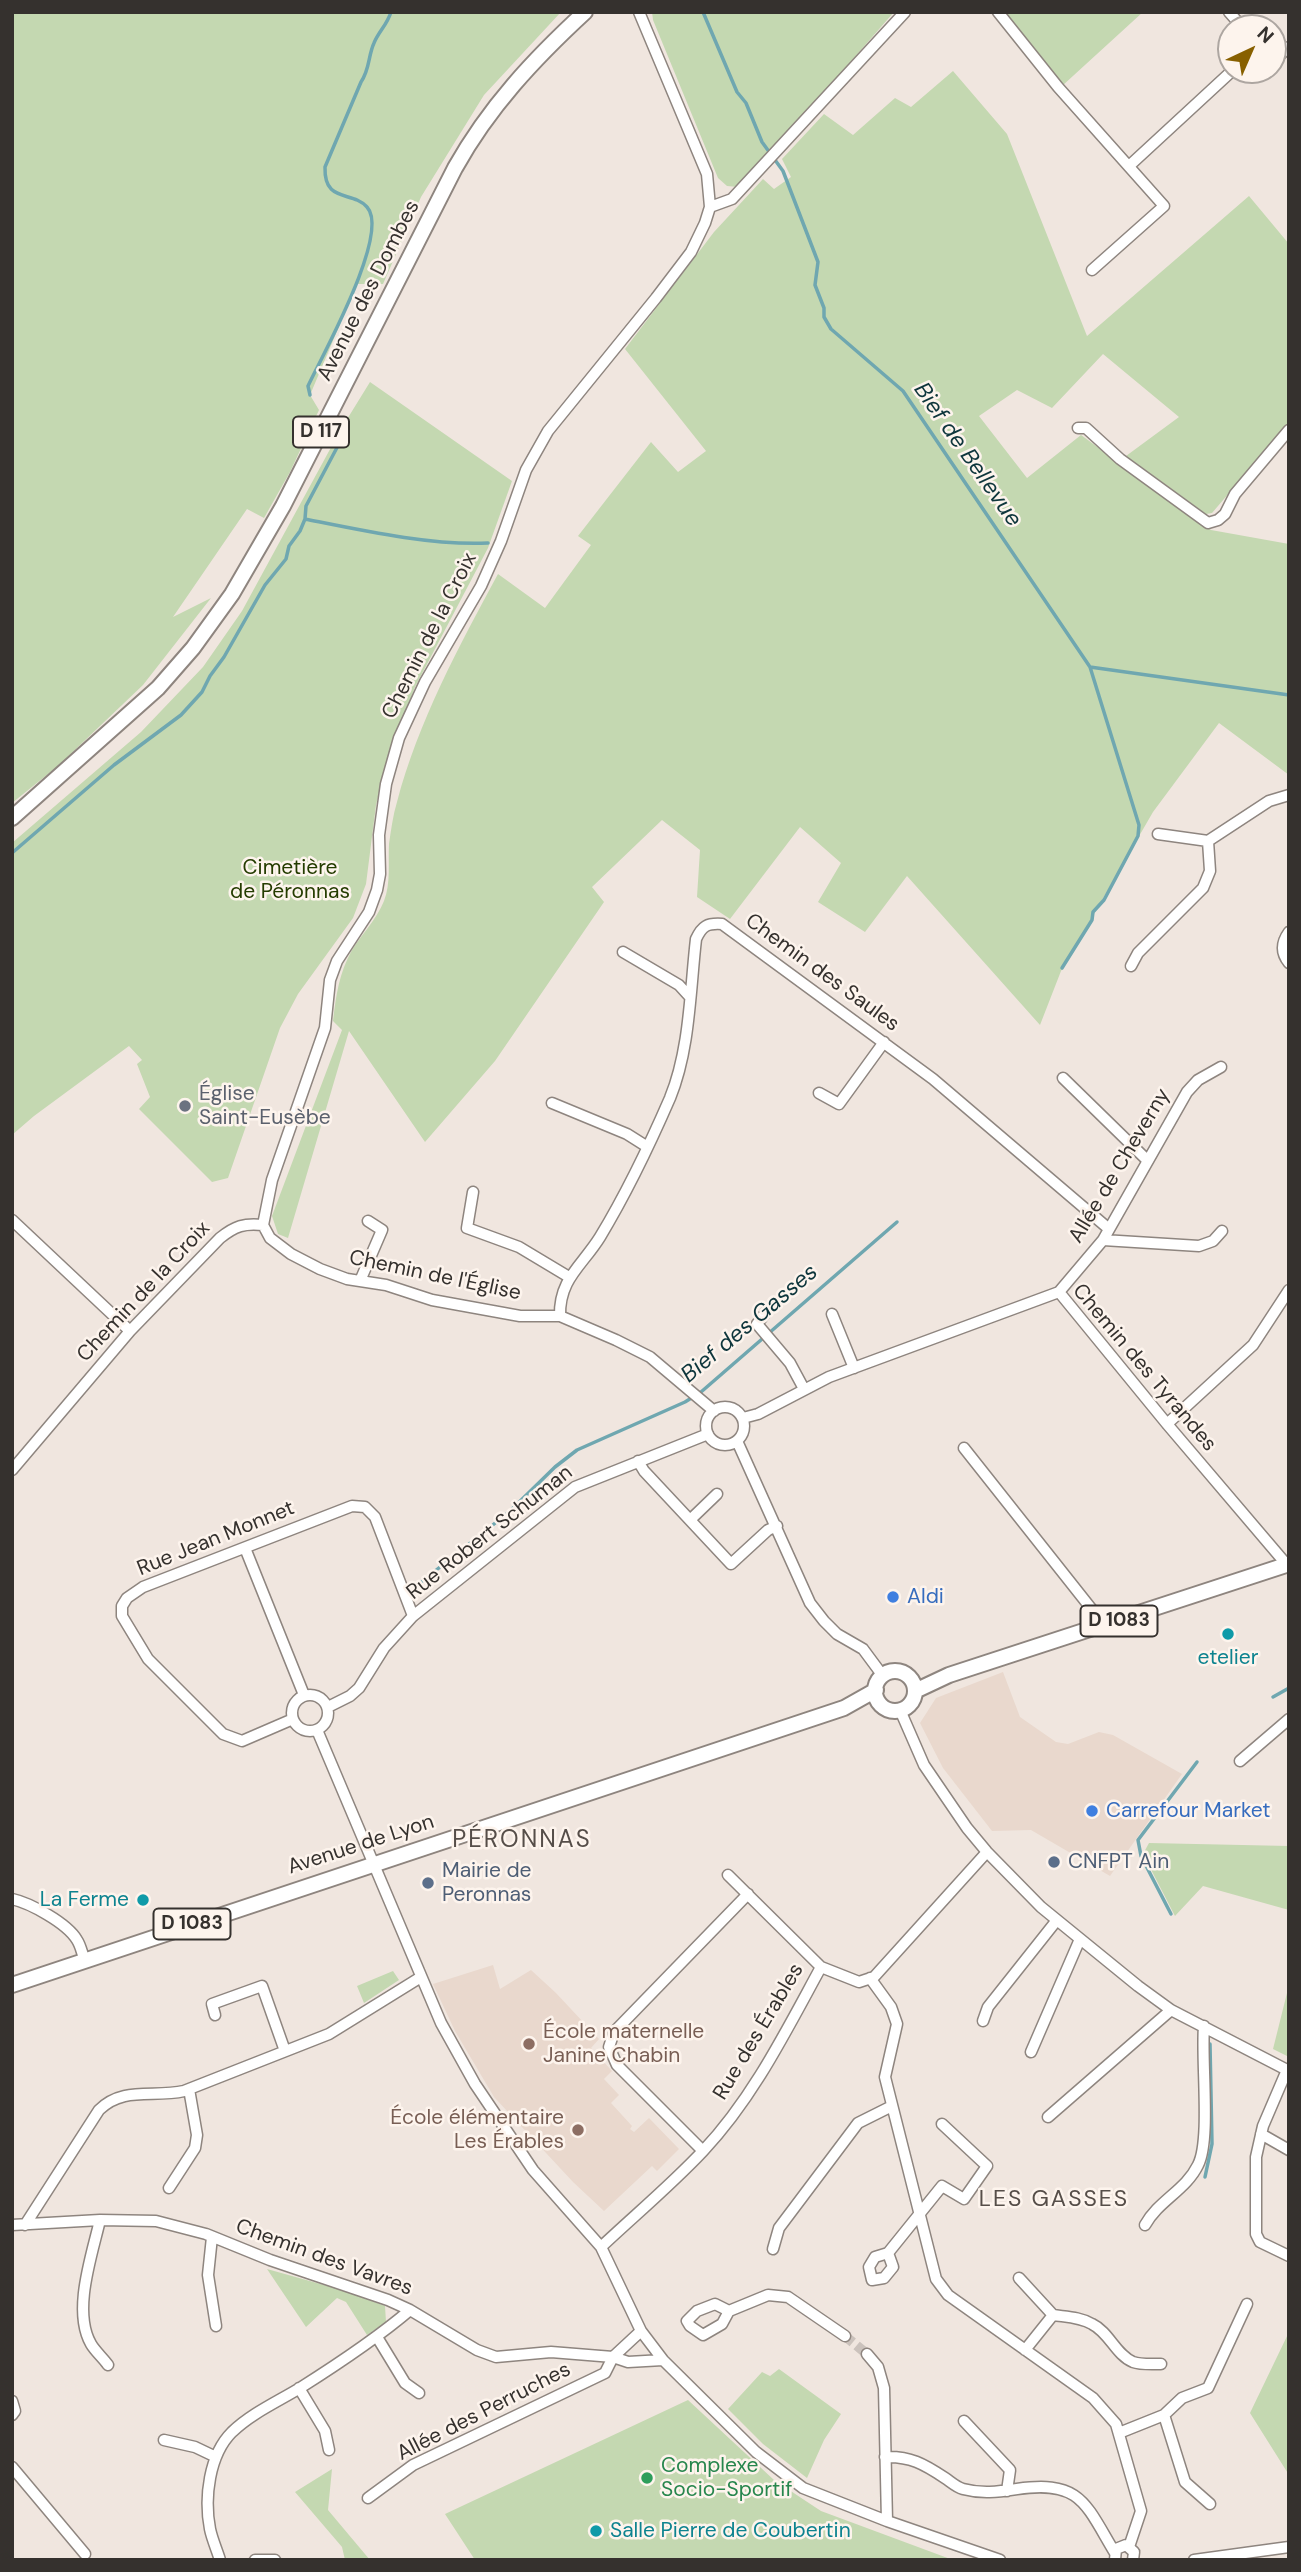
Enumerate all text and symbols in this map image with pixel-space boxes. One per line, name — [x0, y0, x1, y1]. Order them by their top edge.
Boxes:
north arrow — [1217, 14, 1287, 84]
text: N — [1252, 21, 1279, 49]
street label: Avenue des Dombes — [313, 196, 425, 386]
water label: Bief de Bellevue — [907, 378, 1027, 532]
road number: D 117 — [293, 416, 349, 448]
street label: Chemin de la Croix — [377, 549, 483, 723]
park label: Cimetière de Péronnas — [230, 855, 350, 905]
street label: Chemin des Saules — [740, 909, 904, 1037]
place label: Église Saint-Eusèbe — [199, 1081, 331, 1131]
street label: Allée de Cheverny — [1064, 1084, 1176, 1248]
marker: Église Saint-Eusèbe — [177, 1098, 193, 1114]
street label: Chemin de la Croix — [72, 1216, 216, 1368]
street label: Chemin de l'Église — [347, 1245, 523, 1307]
water label: Bief des Gasses — [676, 1259, 824, 1389]
street label: Chemin des Tyrandes — [1067, 1279, 1221, 1457]
street label: Rue Robert Schuman — [402, 1460, 578, 1606]
street label: Rue Jean Monnet — [134, 1496, 298, 1582]
place label: Aldi — [907, 1584, 944, 1610]
marker: Aldi — [885, 1589, 901, 1605]
road number: D 1083 — [1080, 1606, 1158, 1637]
marker: etelier — [1220, 1626, 1236, 1642]
place label: etelier — [1198, 1645, 1258, 1671]
place label: Carrefour Market — [1106, 1798, 1271, 1824]
marker: Carrefour Market — [1084, 1803, 1100, 1819]
street label: Avenue de Lyon — [285, 1809, 437, 1881]
district label: PÉRONNAS — [453, 1827, 591, 1855]
place label: CNFPT Ain — [1068, 1849, 1169, 1875]
marker: CNFPT Ain — [1046, 1854, 1062, 1870]
place label: Mairie de Peronnas — [442, 1858, 532, 1908]
marker: Mairie de Peronnas — [420, 1875, 436, 1891]
place label: La Ferme — [40, 1887, 129, 1913]
marker: La Ferme — [135, 1892, 151, 1908]
road number: D 1083 — [154, 1908, 230, 1940]
street label: Rue des Érables — [708, 1959, 810, 2105]
place label: École maternelle Janine Chabin — [543, 2019, 704, 2069]
marker: École maternelle Janine Chabin — [521, 2036, 537, 2052]
place label: École élémentaire Les Érables — [390, 2105, 564, 2155]
marker: École élémentaire Les Érables — [570, 2122, 586, 2138]
district label: LES GASSES — [980, 2186, 1128, 2214]
street label: Chemin des Vavres — [232, 2214, 416, 2302]
street label: Allée des Perruches — [393, 2357, 575, 2467]
place label: Complexe Socio-Sportif — [661, 2453, 792, 2503]
marker: Complexe Socio-Sportif — [639, 2470, 655, 2486]
place label: Salle Pierre de Coubertin — [610, 2518, 851, 2544]
marker: Salle Pierre de Coubertin — [588, 2523, 604, 2539]

